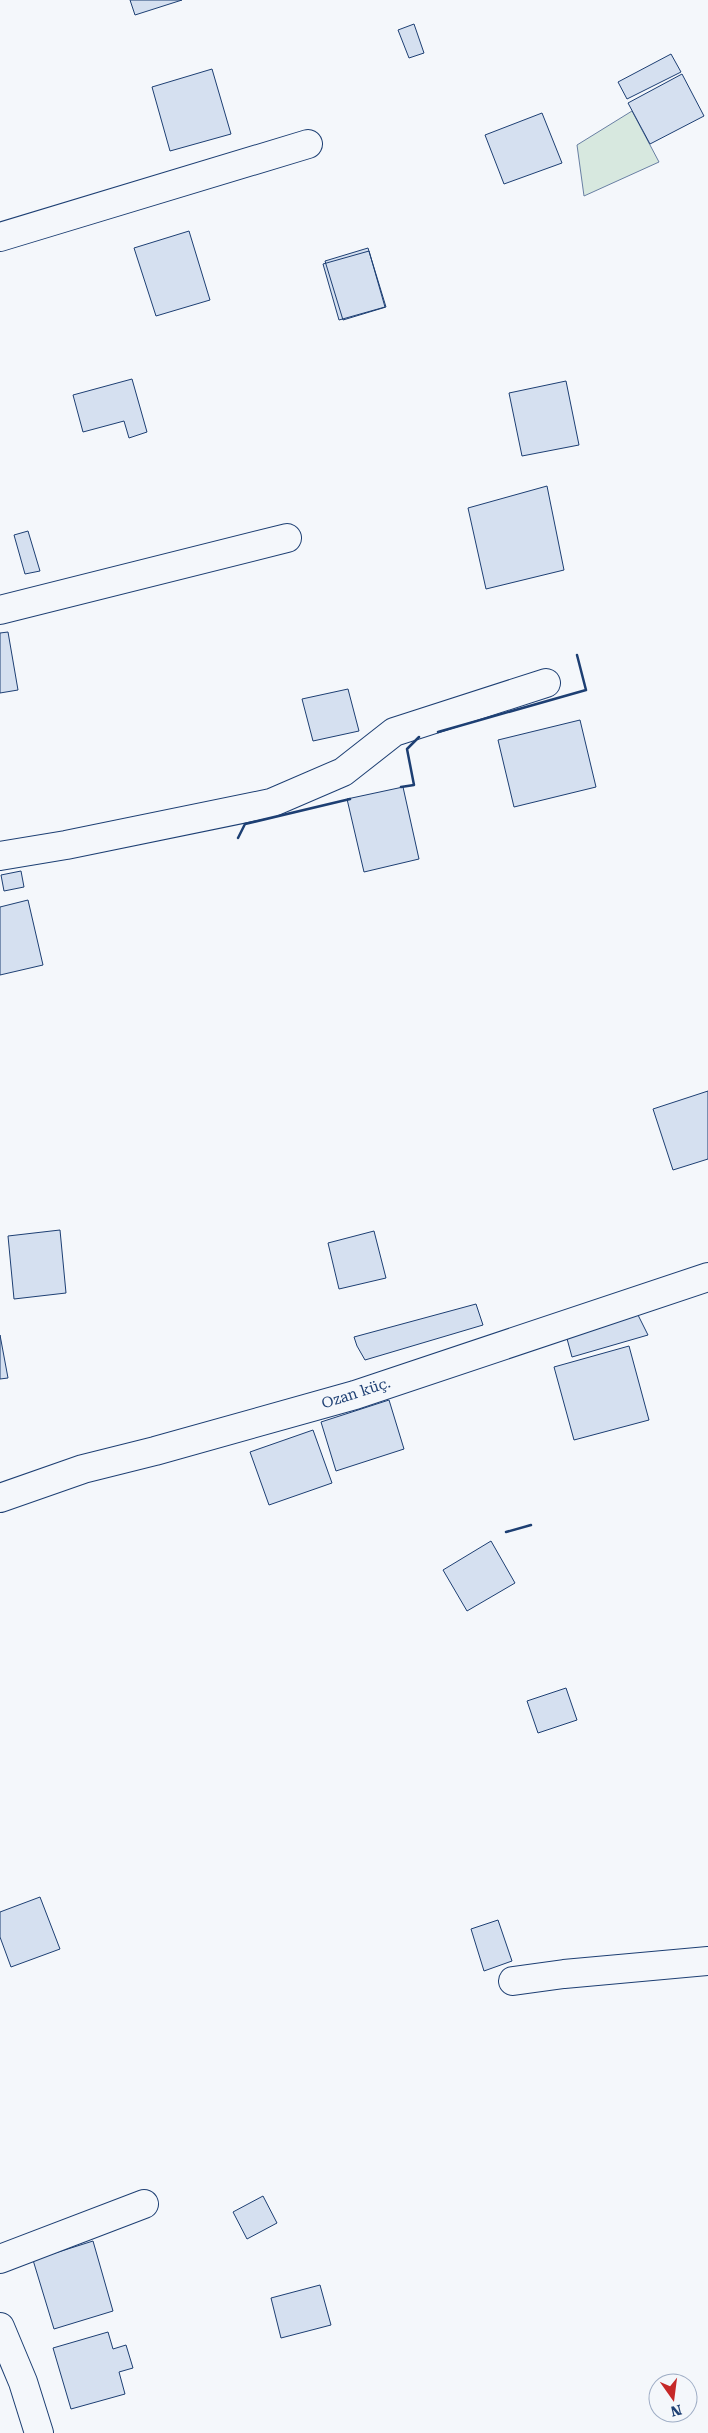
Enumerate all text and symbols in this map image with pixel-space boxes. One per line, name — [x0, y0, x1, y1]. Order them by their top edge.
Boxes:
street label: Ozan küç. — [319, 1373, 393, 1413]
north arrow — [648, 2373, 698, 2423]
text: N — [669, 2402, 683, 2420]

